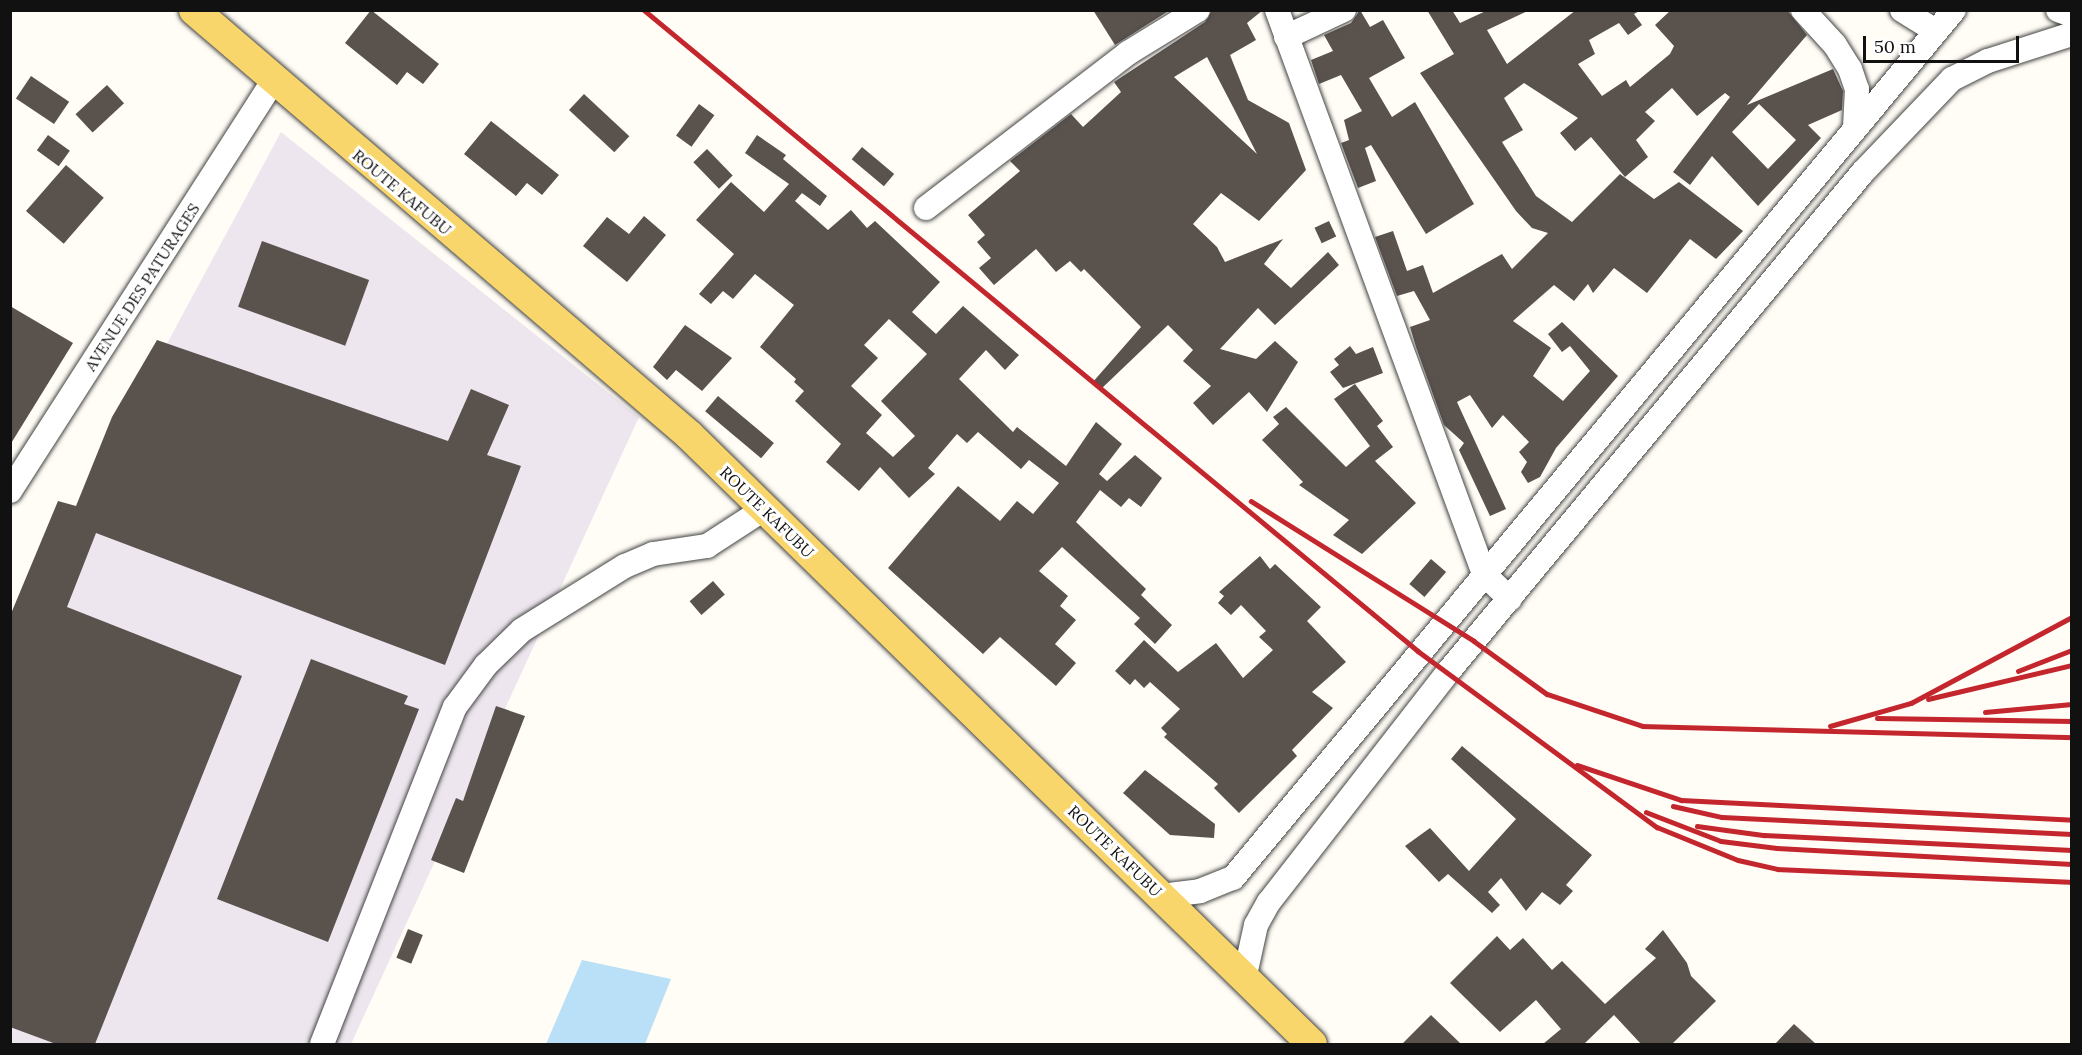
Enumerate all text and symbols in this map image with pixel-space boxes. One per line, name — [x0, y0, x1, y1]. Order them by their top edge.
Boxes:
scale bar — [1866, 24, 2022, 62]
text: 50 m — [1874, 35, 1916, 58]
street label: ROUTE KAFUBU — [349, 145, 455, 239]
street label: AVENUE DES PATURAGES — [81, 200, 203, 374]
street label: ROUTE KAFUBU — [716, 462, 818, 562]
street label: ROUTE KAFUBU — [1064, 801, 1166, 901]

